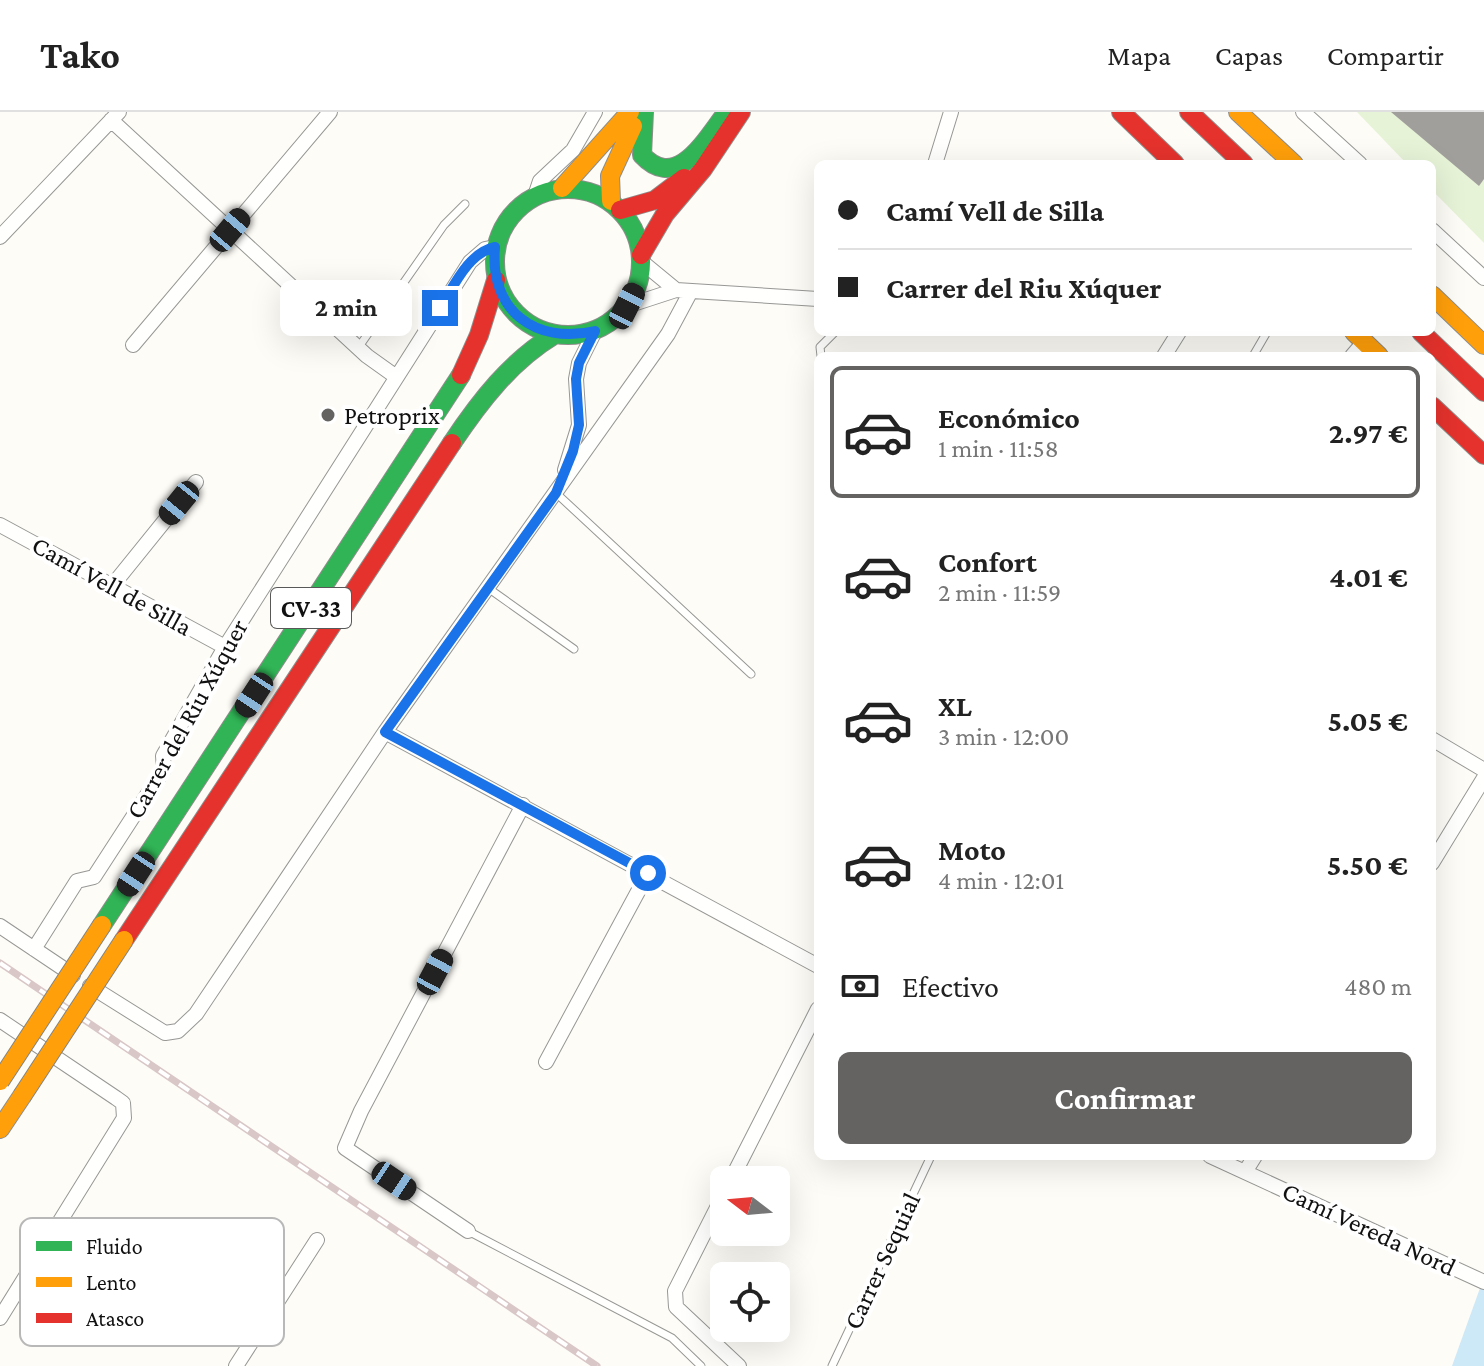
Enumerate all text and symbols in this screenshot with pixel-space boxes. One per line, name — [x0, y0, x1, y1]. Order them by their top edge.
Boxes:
text: Tako — [40, 34, 120, 76]
text: Mapa — [1107, 40, 1171, 71]
text: Capas — [1215, 40, 1283, 71]
text: Compartir — [1327, 40, 1444, 71]
text: Camí Vell de Silla — [886, 194, 1104, 227]
car — [205, 204, 255, 256]
text: Carrer del Riu Xúquer — [886, 271, 1162, 304]
car — [605, 279, 649, 333]
callout: 2 min — [280, 280, 412, 336]
route end — [422, 290, 458, 326]
text: 2 min — [315, 293, 377, 322]
icon: car — [842, 396, 914, 468]
place label: Petroprix — [344, 401, 440, 430]
text: Económico — [938, 401, 1080, 434]
marker: Petroprix — [319, 406, 337, 424]
text: 2.97 € — [1329, 416, 1408, 449]
text: 1 min · 11:58 — [938, 434, 1059, 463]
car — [155, 477, 203, 529]
street label: Camí Vell de Silla — [27, 530, 197, 642]
icon: car — [842, 540, 914, 612]
text: Confort — [938, 545, 1037, 578]
text: 4.01 € — [1329, 560, 1408, 593]
text: 2 min · 11:59 — [938, 578, 1061, 607]
road number: CV-33 — [271, 588, 351, 628]
street label: Carrer del Riu Xúquer — [120, 614, 254, 824]
car — [231, 668, 277, 722]
icon: car — [842, 684, 914, 756]
text: XL — [938, 689, 972, 722]
text: 5.05 € — [1327, 704, 1408, 737]
text: 3 min · 12:00 — [938, 722, 1069, 751]
icon: car — [842, 828, 914, 900]
text: Moto — [938, 833, 1006, 866]
car — [113, 847, 159, 901]
text: 5.50 € — [1327, 848, 1408, 881]
route start — [630, 855, 666, 891]
text: 4 min · 12:01 — [938, 866, 1064, 895]
car — [413, 945, 457, 999]
icon: cash — [838, 964, 882, 1008]
text: Efectivo — [902, 970, 999, 1003]
text: 480 m — [1344, 972, 1412, 1001]
button: Confirmar — [838, 1052, 1412, 1144]
car — [367, 1158, 421, 1204]
north arrow — [710, 1166, 790, 1246]
map controls — [710, 1166, 790, 1342]
street label: Camí Vereda Nord — [1278, 1176, 1461, 1282]
street label: Carrer Sequial — [838, 1188, 926, 1334]
legend — [20, 1218, 284, 1346]
text: Fluido — [86, 1234, 143, 1259]
button: locate — [710, 1262, 790, 1342]
text: Lento — [86, 1270, 137, 1295]
text: Atasco — [86, 1306, 144, 1331]

